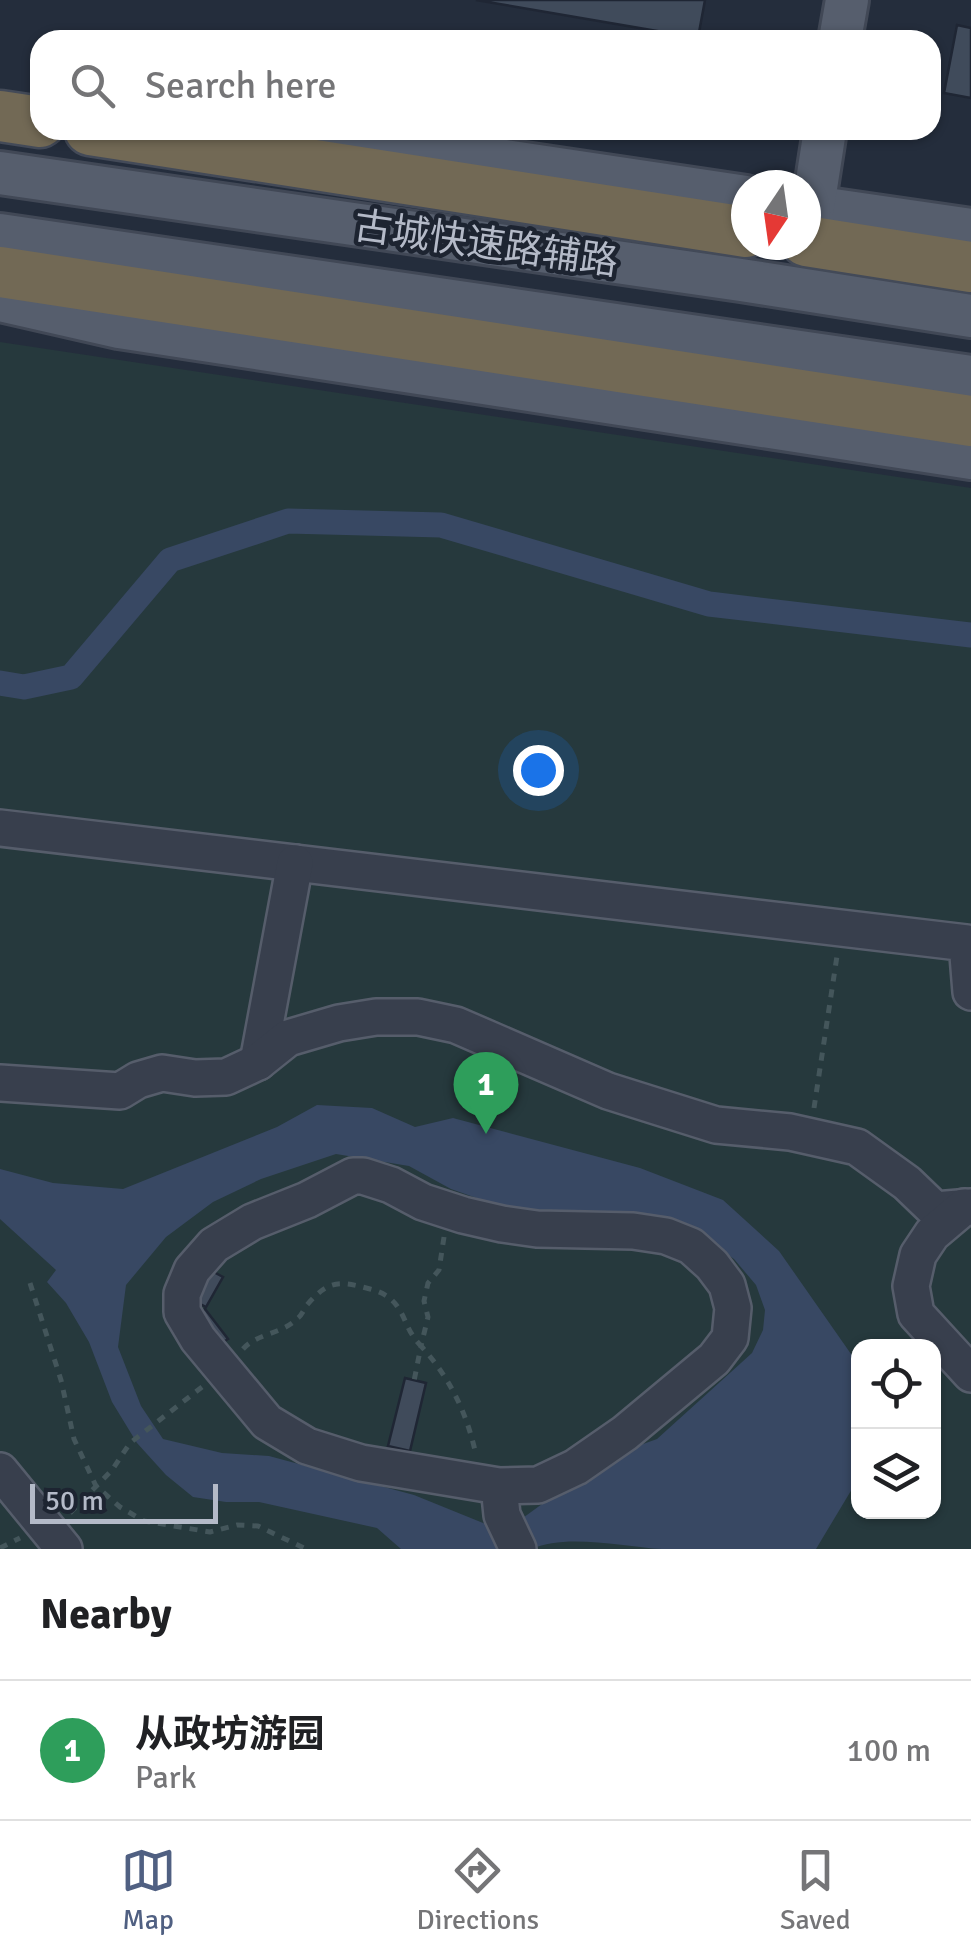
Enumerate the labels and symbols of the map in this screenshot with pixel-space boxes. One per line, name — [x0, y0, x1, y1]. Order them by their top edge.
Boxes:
north arrow — [731, 170, 821, 260]
street label: 古城快速路辅路 — [351, 202, 621, 286]
your location — [513, 745, 564, 796]
pin: 1 — [454, 1052, 518, 1134]
scale bar — [30, 1479, 218, 1524]

